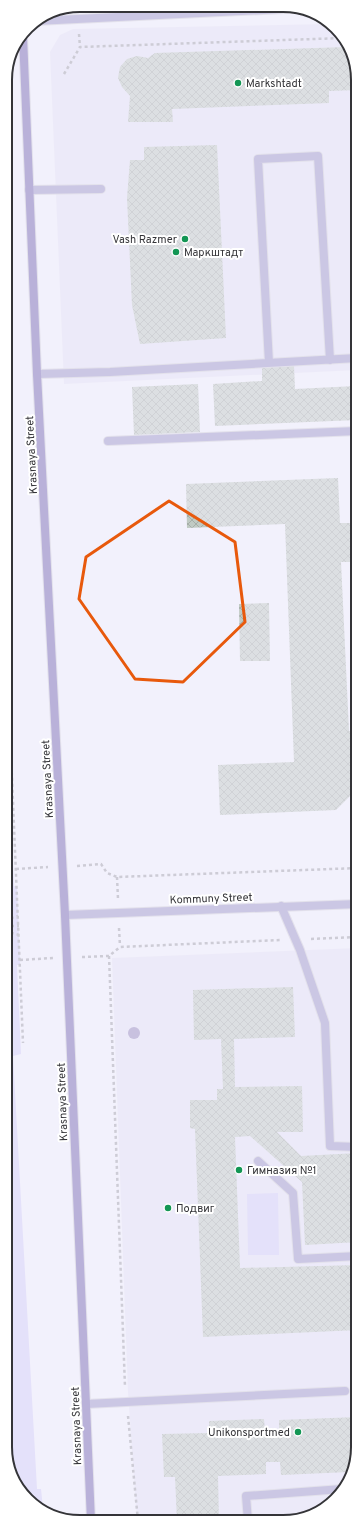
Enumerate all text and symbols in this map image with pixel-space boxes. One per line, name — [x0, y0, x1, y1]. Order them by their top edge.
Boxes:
place label: Markshtadt — [246, 77, 302, 91]
marker: Markshtadt — [233, 78, 243, 88]
place label: Vash Razmer — [113, 233, 178, 247]
marker: Vash Razmer — [180, 234, 190, 244]
place label: Маркштадт — [184, 246, 243, 260]
marker: Маркштадт — [171, 247, 181, 257]
street label: Krasnaya Street — [23, 415, 41, 495]
street label: Krasnaya Street — [39, 739, 57, 819]
street label: Kommuny Street — [169, 891, 253, 907]
street label: Krasnaya Street — [55, 1062, 71, 1141]
place label: Гимназия №1 — [247, 1164, 317, 1178]
marker: Гимназия №1 — [234, 1165, 244, 1175]
place label: Подвиг — [176, 1202, 215, 1216]
marker: Подвиг — [163, 1203, 173, 1213]
street label: Krasnaya Street — [69, 1386, 85, 1465]
place label: Unikonsportmed — [208, 1426, 290, 1440]
marker: Unikonsportmed — [293, 1427, 303, 1437]

